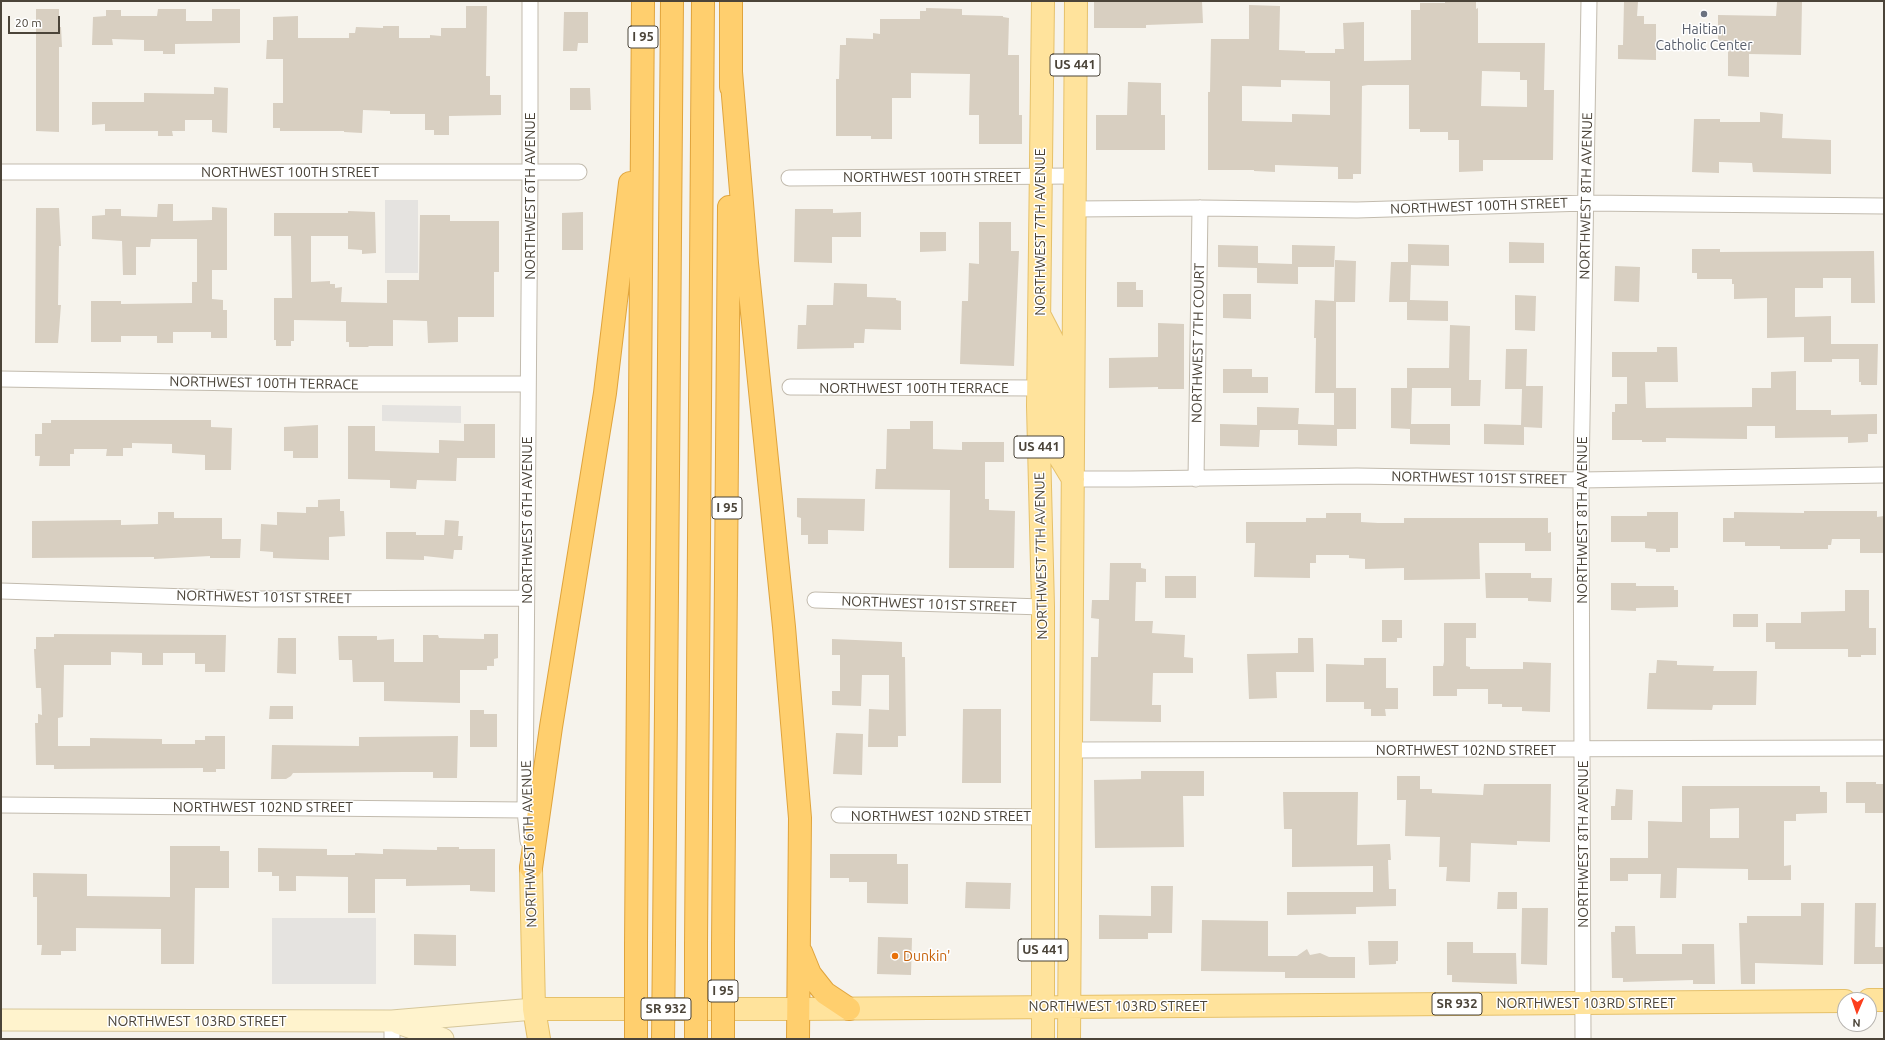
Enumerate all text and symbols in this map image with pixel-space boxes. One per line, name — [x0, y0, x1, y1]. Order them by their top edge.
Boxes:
scale bar — [10, 8, 62, 34]
marker: Haitian Catholic Center — [1699, 9, 1709, 19]
text: 20 m — [15, 16, 42, 29]
place label: Haitian Catholic Center — [1655, 21, 1753, 54]
road number: I 95 — [628, 26, 658, 48]
road number: US 441 — [1050, 54, 1100, 76]
street label: NORTHWEST 6TH AVENUE — [522, 112, 538, 280]
street label: NORTHWEST 8TH AVENUE — [1576, 112, 1596, 280]
street label: NORTHWEST 7TH AVENUE — [1032, 148, 1048, 316]
street label: NORTHWEST 100TH STREET — [201, 164, 379, 180]
street label: NORTHWEST 100TH STREET — [843, 169, 1021, 185]
street label: NORTHWEST 100TH STREET — [1390, 194, 1568, 218]
street label: NORTHWEST 7TH COURT — [1188, 263, 1208, 423]
street label: NORTHWEST 100TH TERRACE — [169, 373, 359, 393]
street label: NORTHWEST 100TH TERRACE — [819, 380, 1009, 396]
street label: NORTHWEST 6TH AVENUE — [519, 436, 535, 604]
road number: US 441 — [1014, 436, 1064, 458]
street label: NORTHWEST 8TH AVENUE — [1574, 436, 1590, 604]
street label: NORTHWEST 101ST STREET — [1391, 468, 1567, 488]
street label: NORTHWEST 7TH AVENUE — [1031, 472, 1051, 640]
road number: I 95 — [712, 497, 742, 519]
street label: NORTHWEST 101ST STREET — [176, 587, 352, 607]
street label: NORTHWEST 101ST STREET — [841, 593, 1017, 615]
street label: NORTHWEST 102ND STREET — [1376, 742, 1556, 758]
street label: NORTHWEST 6TH AVENUE — [518, 760, 540, 928]
street label: NORTHWEST 8TH AVENUE — [1575, 760, 1591, 928]
street label: NORTHWEST 102ND STREET — [173, 799, 353, 815]
street label: NORTHWEST 102ND STREET — [851, 808, 1031, 824]
road number: US 441 — [1018, 939, 1068, 961]
place label: Dunkin' — [903, 948, 950, 964]
marker: Dunkin' — [890, 951, 900, 961]
road number: I 95 — [708, 980, 738, 1002]
north arrow — [1837, 992, 1877, 1032]
road number: SR 932 — [1432, 993, 1482, 1015]
street label: NORTHWEST 103RD STREET — [1496, 995, 1676, 1011]
road number: SR 932 — [641, 998, 691, 1020]
street label: NORTHWEST 103RD STREET — [1028, 998, 1208, 1014]
street label: NORTHWEST 103RD STREET — [107, 1013, 287, 1029]
text: N — [1852, 1017, 1861, 1029]

